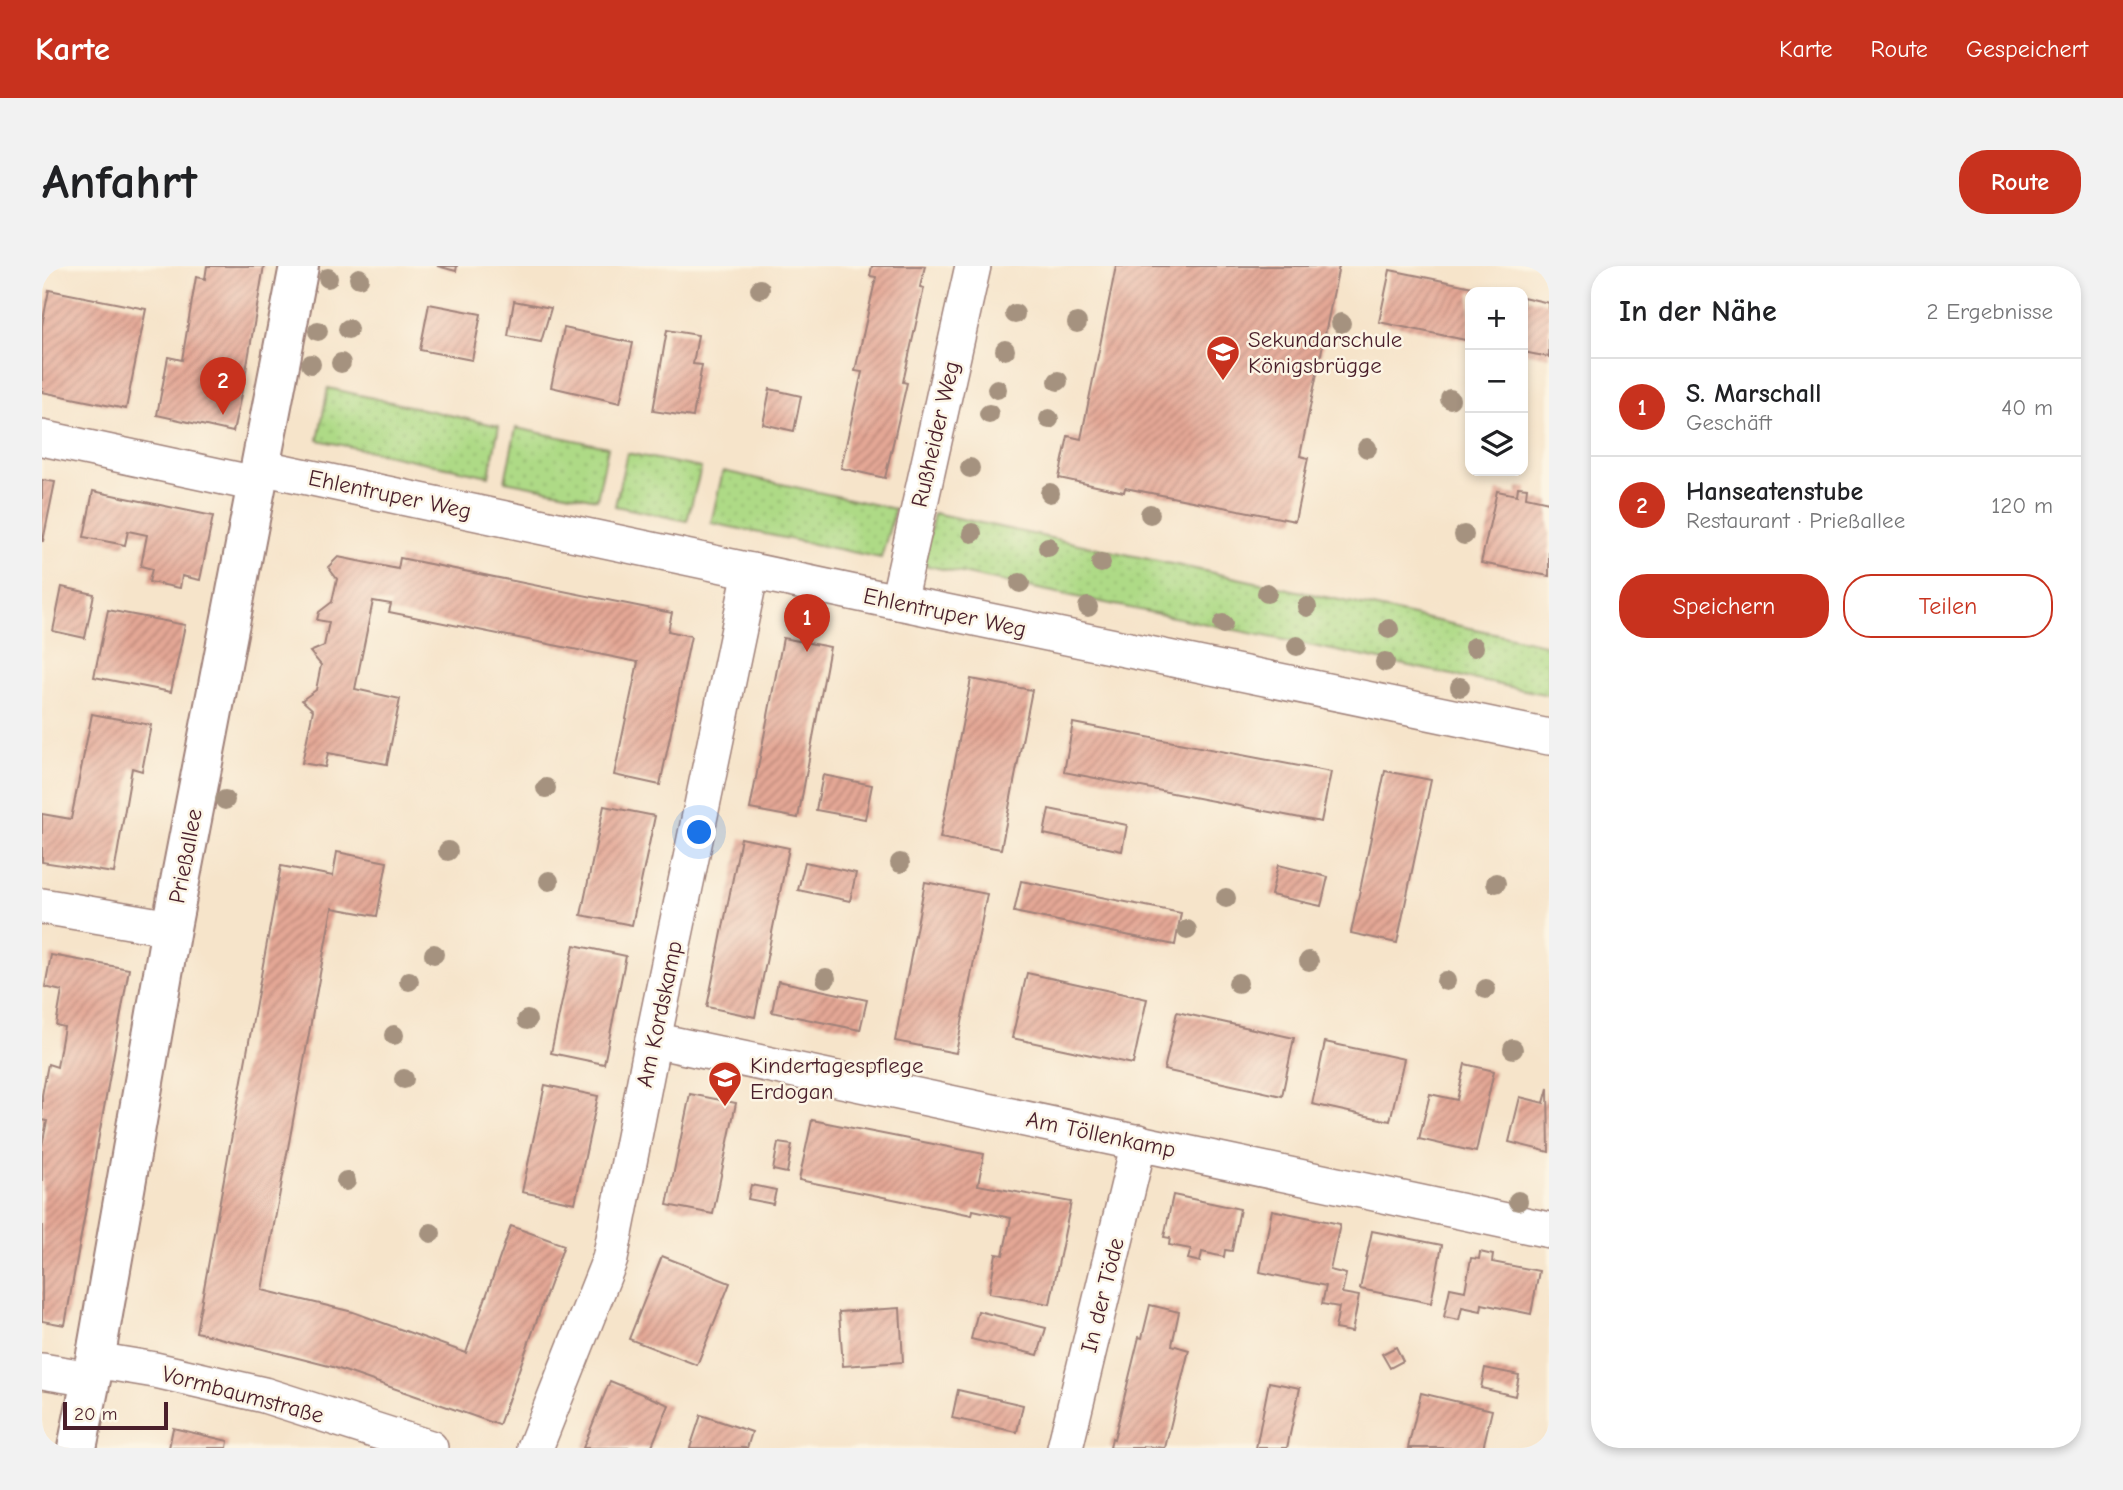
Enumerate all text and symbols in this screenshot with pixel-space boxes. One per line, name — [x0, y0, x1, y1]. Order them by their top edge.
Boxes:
text: Karte — [35, 30, 110, 68]
text: Karte — [1779, 35, 1833, 63]
text: Route — [1871, 35, 1928, 63]
text: Gespeichert — [1966, 35, 2088, 63]
button: Route — [1959, 150, 2081, 214]
text: Anfahrt — [42, 154, 197, 210]
map controls — [1465, 287, 1528, 476]
button: + — [1465, 287, 1528, 350]
text: In der Nähe — [1619, 294, 1777, 329]
text: 2 Ergebnisse — [1926, 298, 2053, 325]
place label: Sekundarschule Königsbrügge — [1248, 326, 1402, 379]
school or university icon: Sekundarschule Königsbrügge — [1204, 333, 1242, 382]
button: − — [1465, 350, 1528, 413]
pin: 2 — [200, 357, 246, 415]
street label: Rußheider Weg — [906, 358, 965, 510]
text: S. Marschall — [1686, 379, 1821, 409]
text: 1 — [1637, 394, 1647, 421]
text: 40 m — [2001, 394, 2053, 421]
text: Geschäft — [1686, 409, 1772, 436]
button: layers — [1465, 413, 1528, 476]
street label: Ehlentruper Weg — [306, 464, 474, 525]
text: Hanseatenstube — [1686, 477, 1863, 507]
text: 2 — [1636, 492, 1648, 519]
text: 120 m — [1991, 492, 2053, 519]
text: Restaurant · Prießallee — [1686, 507, 1905, 534]
button: Speichern — [1619, 574, 1829, 638]
button: Teilen — [1843, 574, 2053, 638]
street label: Ehlentruper Weg — [861, 582, 1029, 643]
pin: 1 — [784, 594, 830, 652]
street label: Prießallee — [163, 806, 208, 906]
your location — [682, 815, 716, 849]
street label: Am Kordskamp — [631, 938, 688, 1090]
place label: Kindertagespflege Erdogan — [750, 1052, 924, 1105]
school or university icon: Kindertagespflege Erdogan — [706, 1059, 744, 1108]
street label: Am Töllenkamp — [1024, 1105, 1178, 1163]
street label: In der Töde — [1075, 1235, 1130, 1355]
street label: Vormbaumstraße — [159, 1360, 327, 1429]
scale bar — [63, 1399, 168, 1431]
text: 20 m — [74, 1403, 118, 1425]

